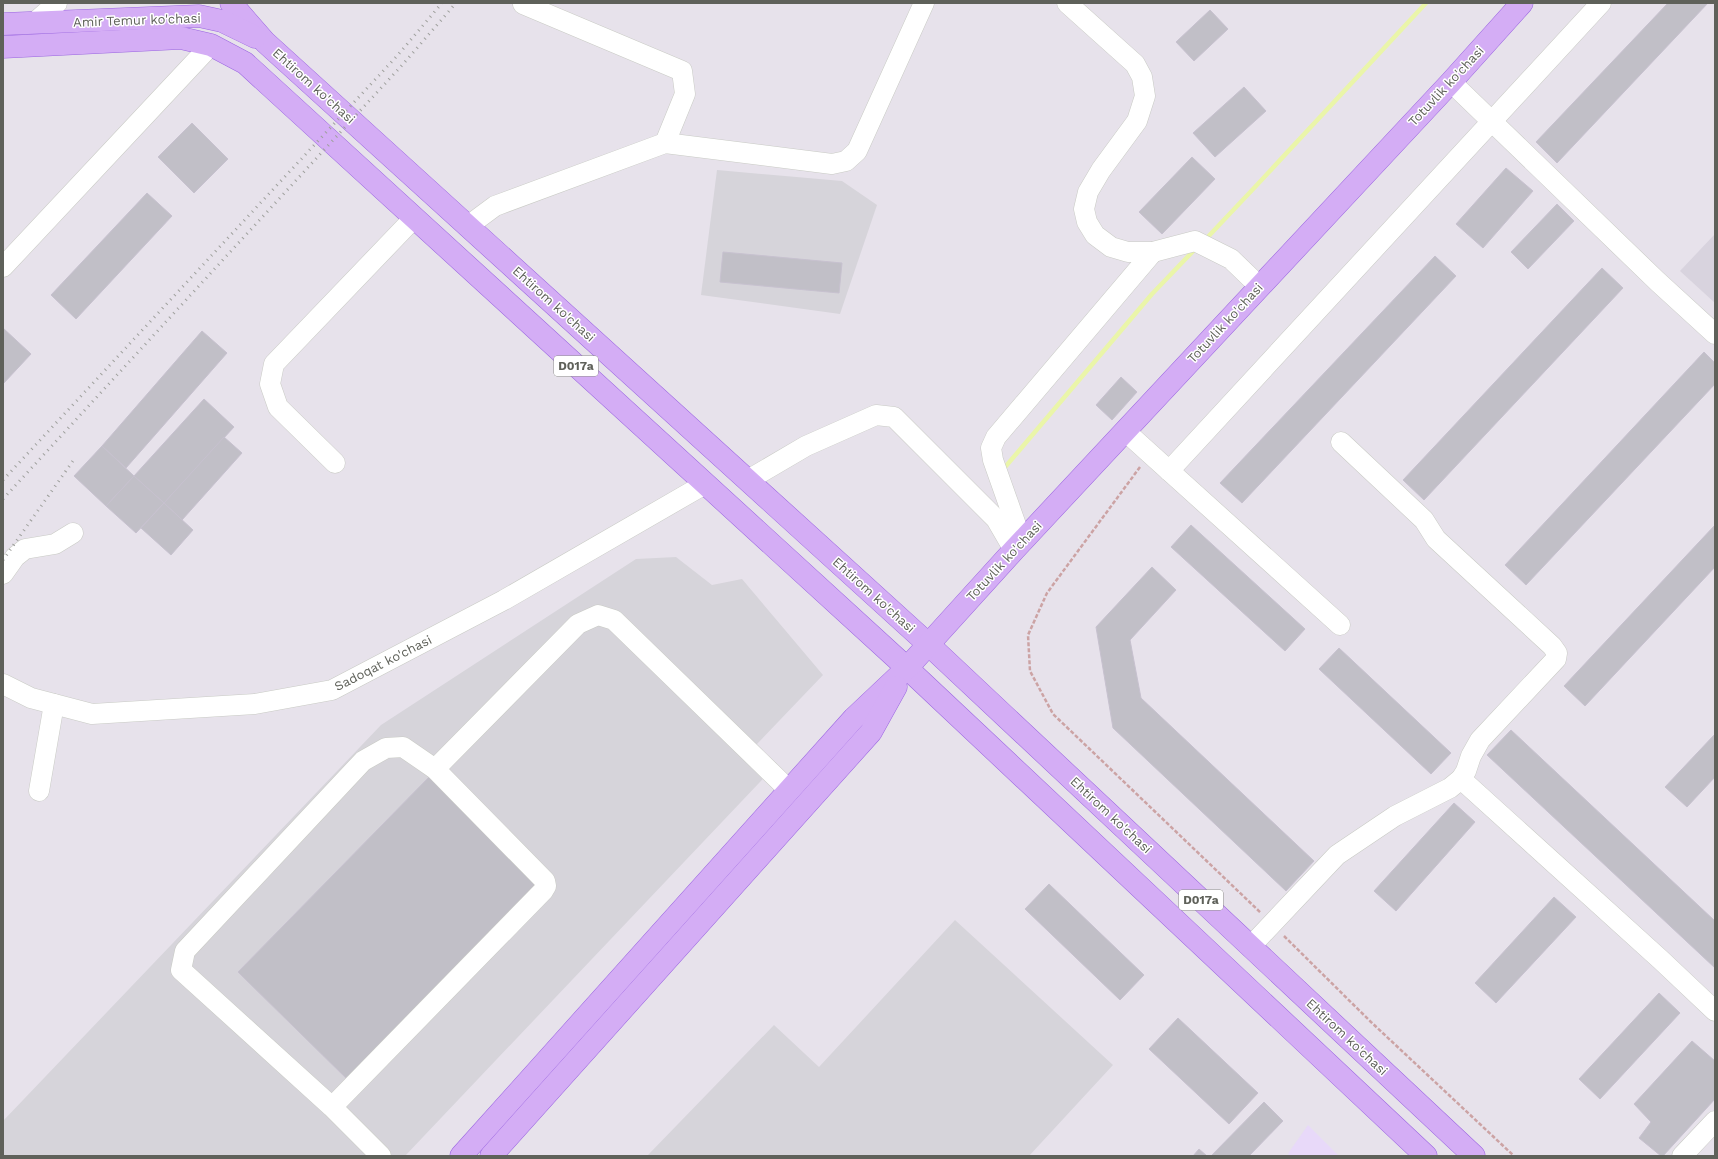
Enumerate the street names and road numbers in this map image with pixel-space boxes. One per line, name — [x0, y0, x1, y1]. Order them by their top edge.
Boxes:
street label: Amir Temur ko'chasi — [73, 10, 201, 30]
street label: Totuvlik ko'chasi — [1405, 43, 1487, 129]
street label: Ehtirom ko'chasi — [270, 45, 358, 127]
street label: Ehtirom ko'chasi — [510, 263, 598, 345]
street label: Totuvlik ko'chasi — [1184, 280, 1266, 366]
road number: D017a — [554, 356, 598, 376]
street label: Totuvlik ko'chasi — [963, 518, 1045, 604]
street label: Ehtirom ko'chasi — [830, 554, 918, 636]
street label: Sadoqat ko'chasi — [332, 632, 434, 694]
street label: Ehtirom ko'chasi — [1067, 774, 1155, 856]
road number: D017a — [1179, 890, 1223, 910]
street label: Ehtirom ko'chasi — [1303, 996, 1391, 1078]

